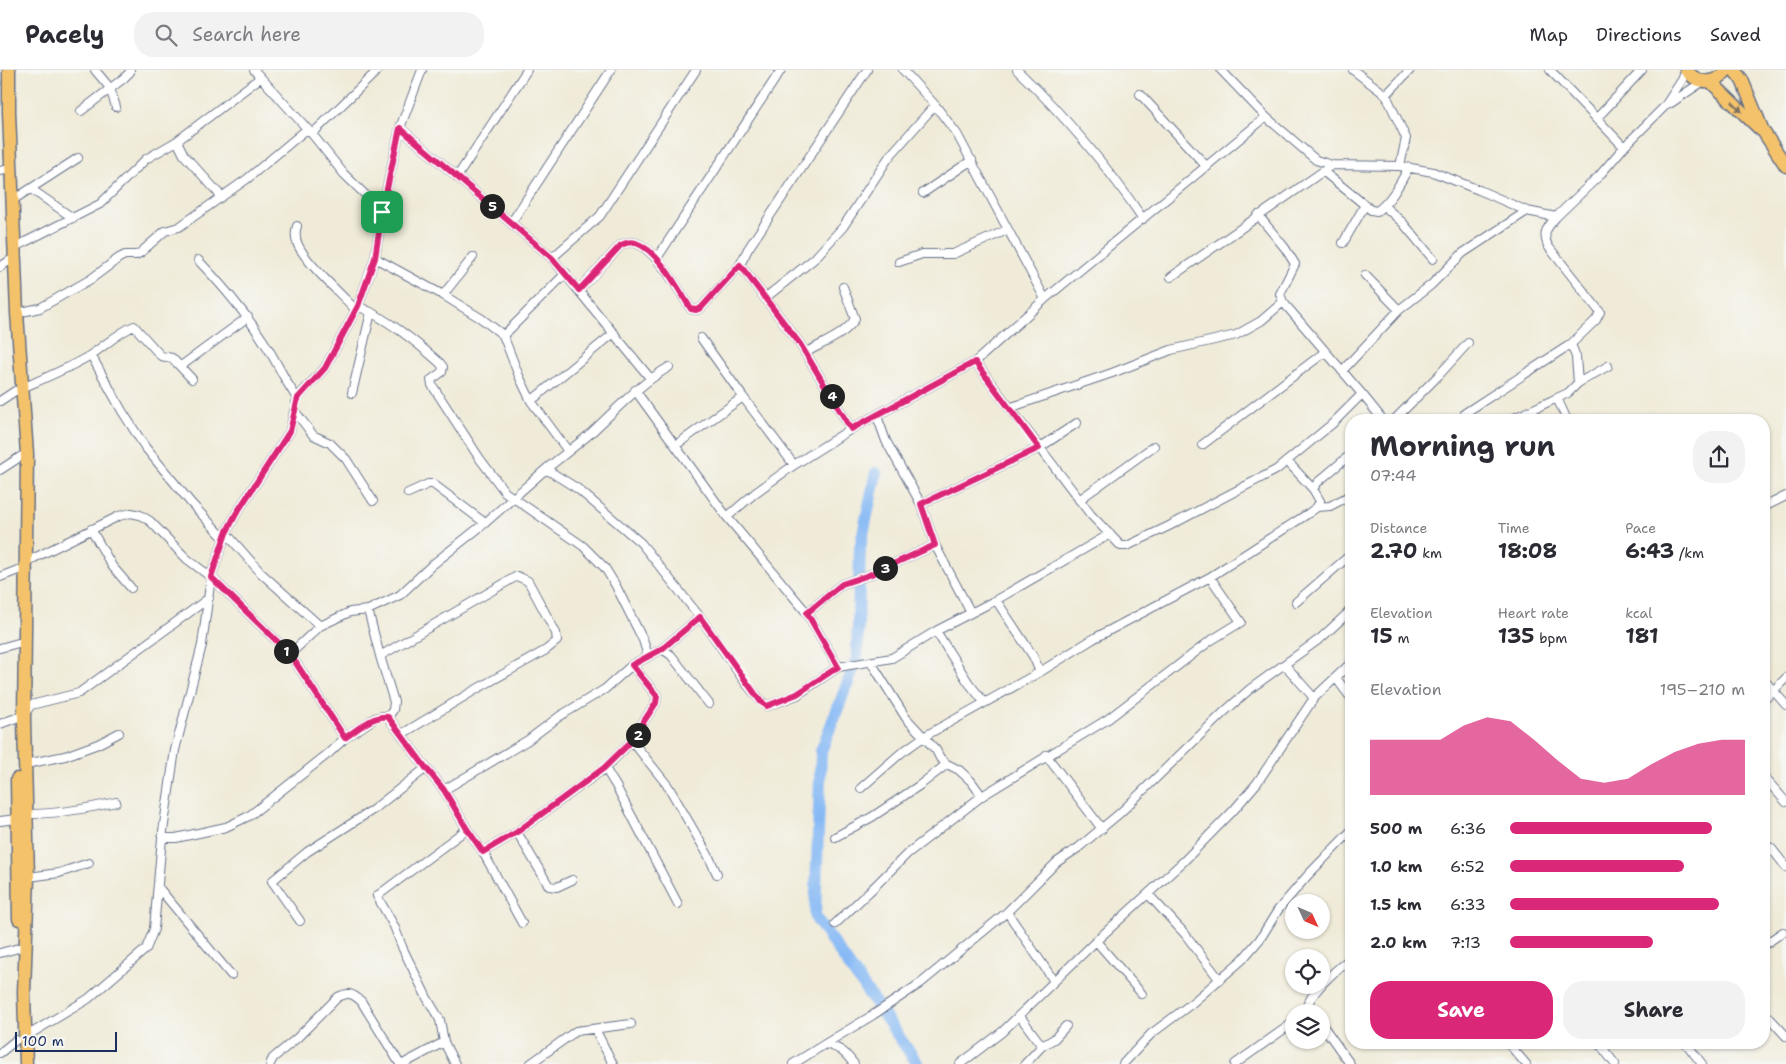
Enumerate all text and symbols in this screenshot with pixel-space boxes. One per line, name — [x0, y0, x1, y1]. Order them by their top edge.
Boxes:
search box — [134, 12, 484, 57]
text: Pacely — [25, 19, 104, 51]
icon: search — [152, 21, 180, 49]
text: Search here — [192, 22, 301, 47]
text: Map — [1530, 23, 1568, 47]
text: Directions — [1596, 23, 1682, 47]
text: Saved — [1710, 23, 1761, 47]
one-way arrow — [1730, 101, 1742, 113]
pin — [361, 191, 403, 233]
pin: 5 — [480, 194, 504, 218]
text: 5 — [488, 197, 497, 215]
icon: arrive — [368, 198, 396, 226]
pin: 4 — [820, 384, 844, 408]
text: 4 — [828, 387, 837, 405]
text: Morning run — [1370, 427, 1555, 465]
button: share — [1693, 431, 1745, 483]
text: 07:44 — [1370, 465, 1416, 486]
text: Distance — [1370, 519, 1427, 537]
text: Time — [1498, 519, 1530, 537]
text: Pace — [1625, 519, 1656, 537]
text: 2.70 — [1370, 537, 1418, 565]
text: 18:08 — [1498, 537, 1557, 565]
text: 6:43 — [1625, 537, 1674, 565]
text: km — [1418, 544, 1442, 562]
text: /km — [1674, 544, 1704, 562]
pin: 3 — [872, 556, 898, 580]
text: 3 — [881, 559, 890, 577]
text: Elevation — [1370, 604, 1433, 622]
text: Heart rate — [1498, 604, 1569, 622]
text: kcal — [1625, 604, 1653, 622]
text: 15 — [1370, 622, 1393, 650]
text: 135 — [1498, 622, 1534, 650]
text: 181 — [1625, 622, 1659, 650]
text: m — [1393, 629, 1409, 647]
text: bpm — [1534, 629, 1567, 647]
pin: 1 — [274, 638, 298, 664]
text: 1 — [283, 642, 290, 660]
text: Elevation — [1370, 679, 1442, 700]
text: 195–210 m — [1660, 679, 1745, 700]
pin: 2 — [626, 722, 650, 748]
text: 2 — [634, 726, 643, 744]
text: 500 m — [1370, 818, 1422, 839]
text: 6:36 — [1450, 818, 1486, 839]
text: 1.0 km — [1370, 856, 1422, 877]
text: 6:52 — [1450, 856, 1485, 877]
north arrow — [1285, 894, 1330, 939]
map controls — [1285, 894, 1330, 1049]
text: 1.5 km — [1370, 894, 1422, 915]
text: 6:33 — [1450, 894, 1486, 915]
text: 2.0 km — [1370, 932, 1427, 953]
text: 7:13 — [1450, 932, 1481, 953]
button: locate — [1285, 949, 1330, 994]
button: Save — [1370, 981, 1553, 1039]
button: Share — [1563, 981, 1745, 1039]
button: layers — [1285, 1004, 1330, 1049]
scale bar — [15, 1029, 118, 1052]
text: 100 m — [22, 1032, 64, 1050]

